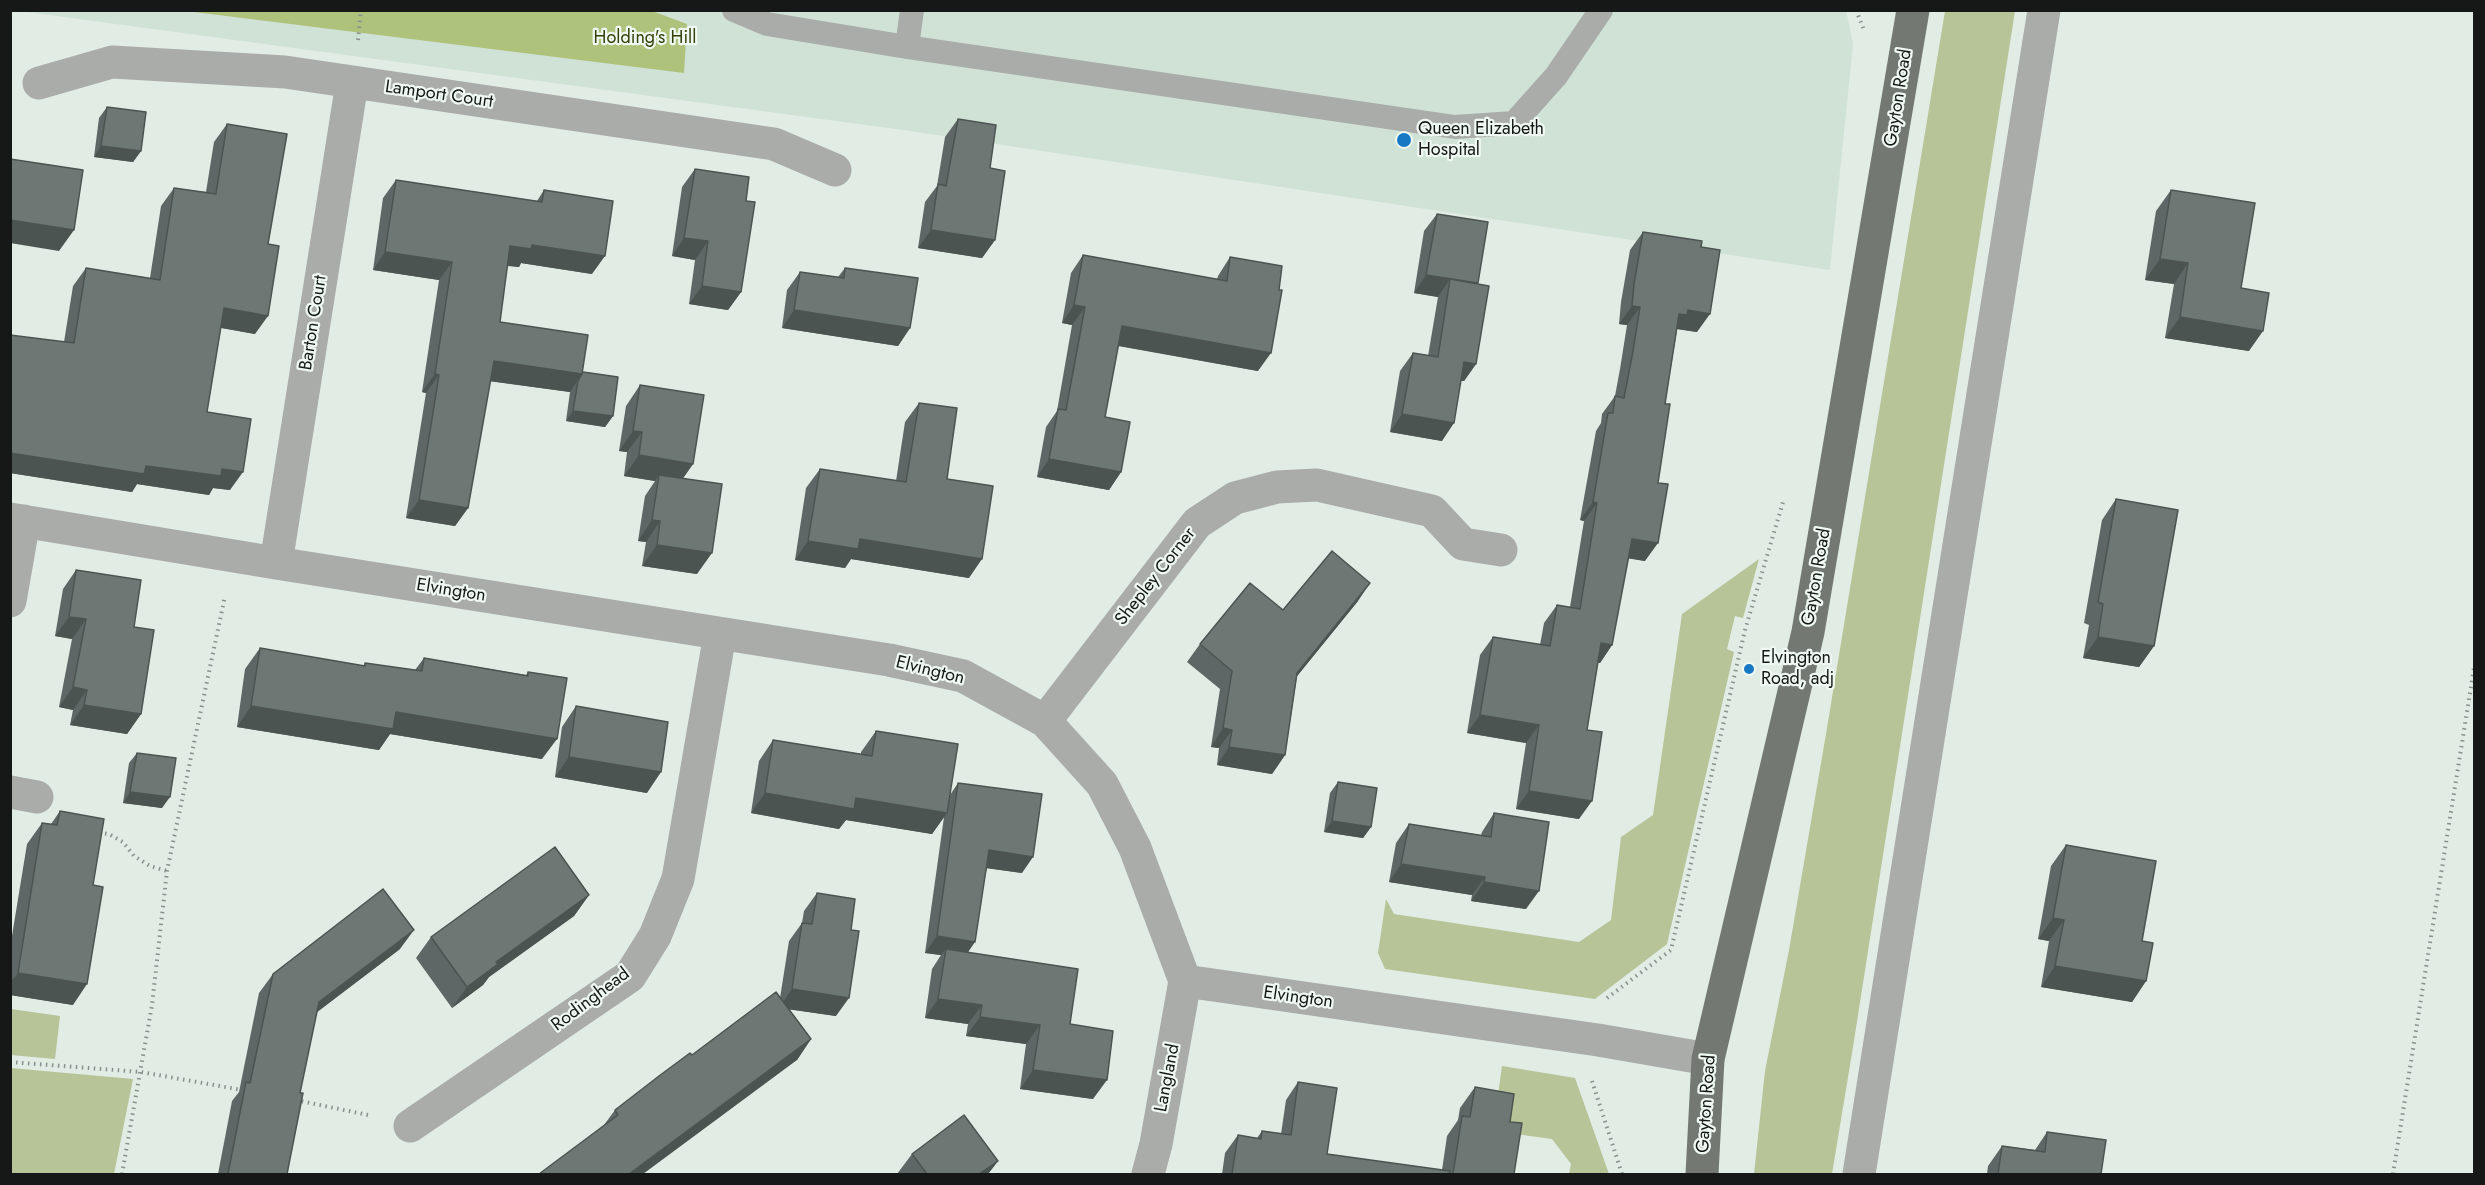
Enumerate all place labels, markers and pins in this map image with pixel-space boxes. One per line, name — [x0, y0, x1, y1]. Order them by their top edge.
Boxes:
place label: Queen Elizabeth Hospital — [1418, 119, 1544, 162]
marker: Queen Elizabeth Hospital — [1395, 131, 1413, 149]
place label: Elvington Road, adj — [1761, 648, 1834, 690]
marker: Elvington Road, adj — [1742, 662, 1756, 676]

